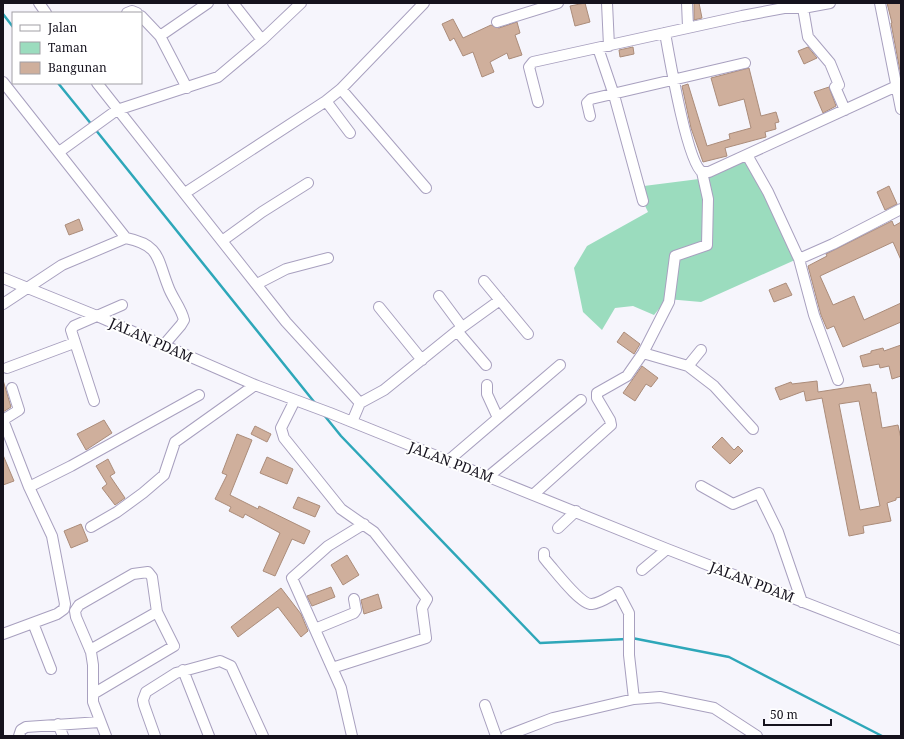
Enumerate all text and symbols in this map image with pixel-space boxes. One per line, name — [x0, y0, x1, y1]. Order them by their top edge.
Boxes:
legend — [12, 12, 142, 84]
text: Jalan — [47, 19, 78, 36]
text: Taman — [48, 39, 88, 56]
text: Bangunan — [48, 59, 107, 76]
street label: JALAN PDAM — [106, 312, 196, 366]
street label: JALAN PDAM — [405, 436, 496, 486]
street label: JALAN PDAM — [706, 556, 797, 606]
scale bar — [764, 701, 831, 727]
text: 50 m — [770, 706, 798, 723]

